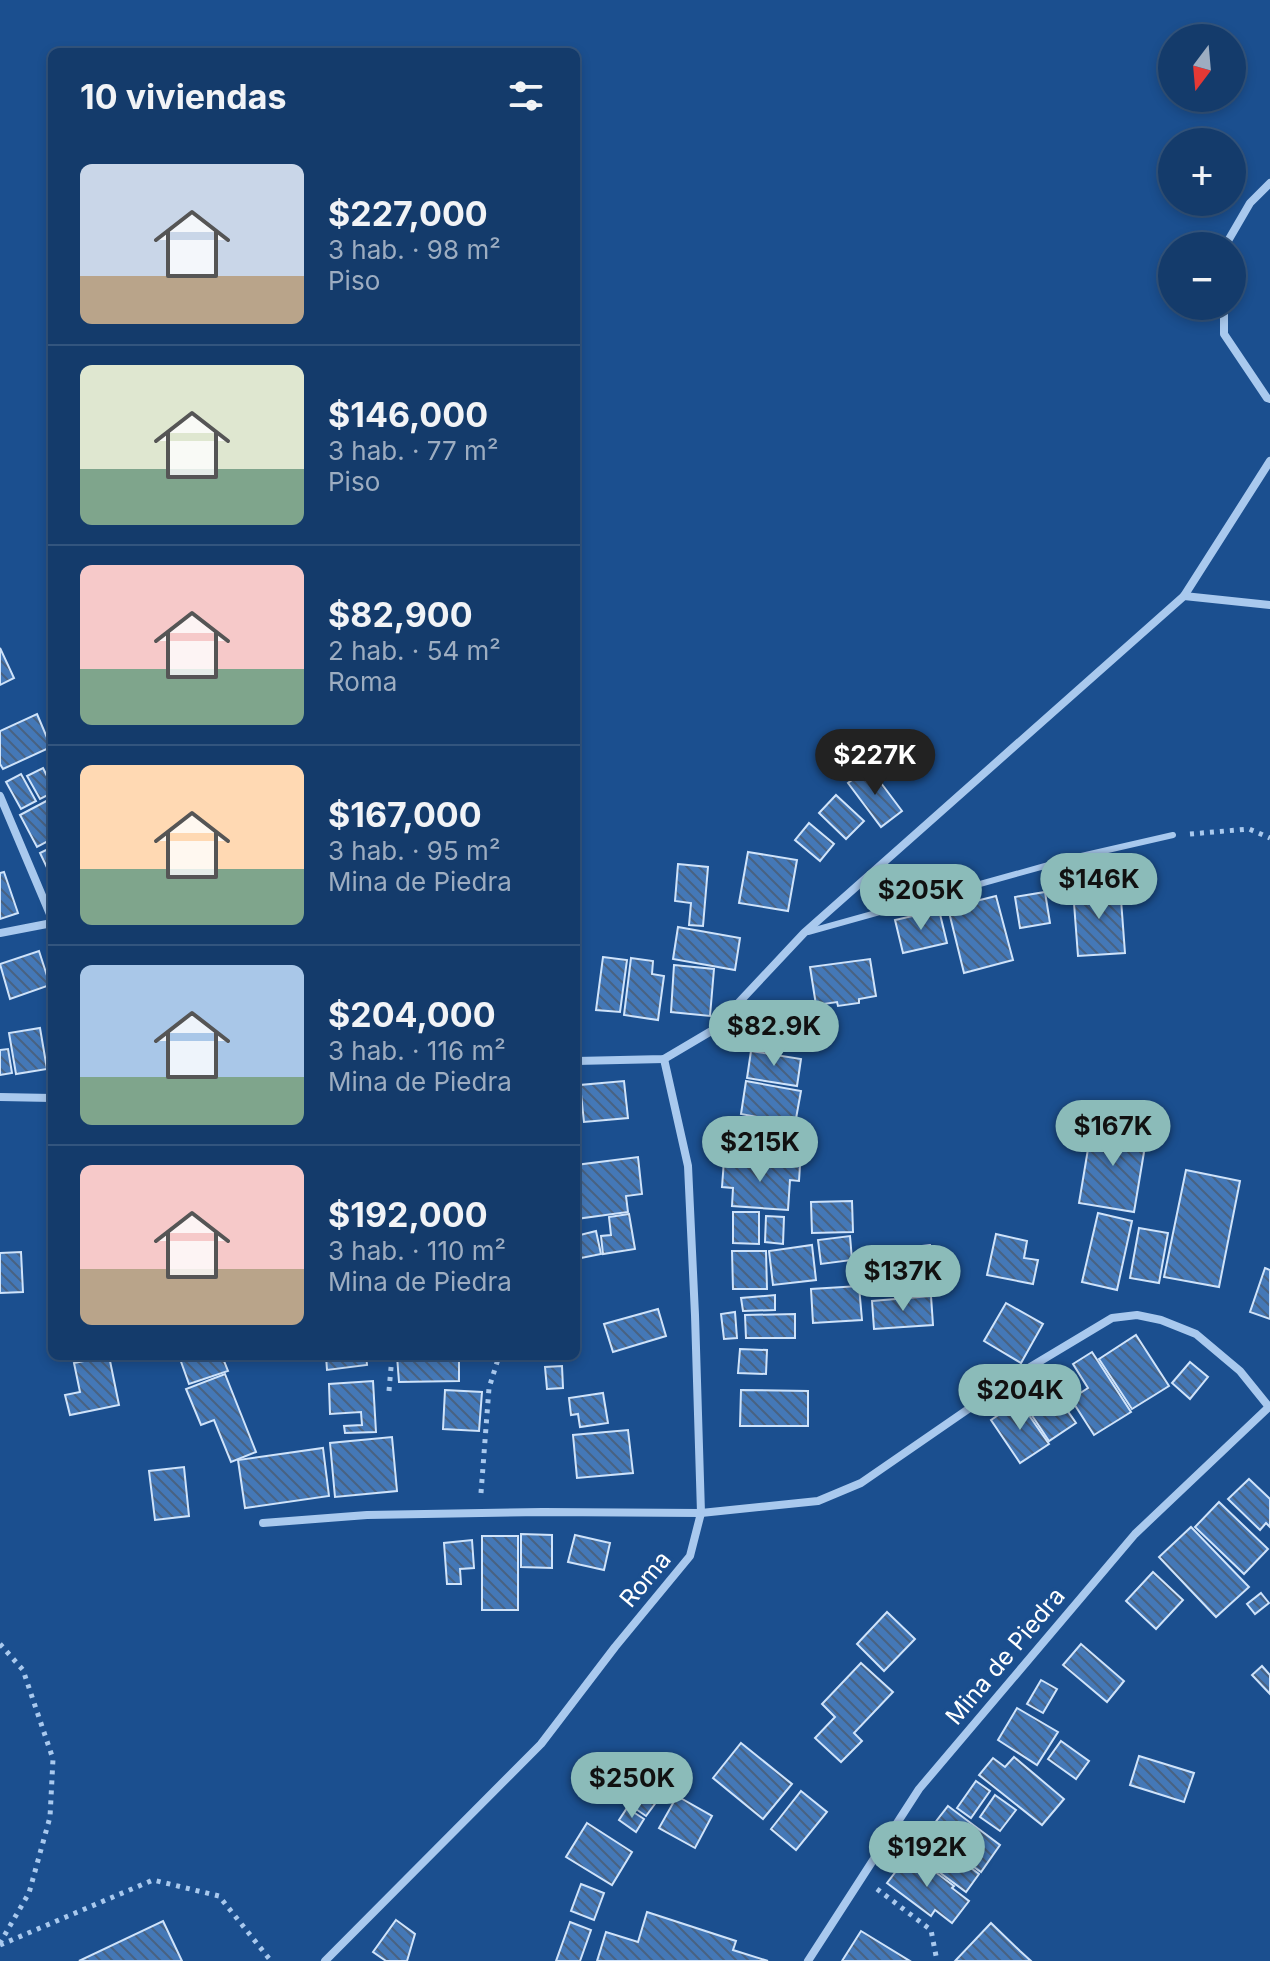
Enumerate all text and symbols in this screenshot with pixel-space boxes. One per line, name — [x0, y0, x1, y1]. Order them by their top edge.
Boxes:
north arrow — [1158, 24, 1246, 112]
map controls — [1158, 24, 1246, 320]
icon: filters — [504, 74, 548, 118]
text: 10 viviendas — [80, 76, 286, 117]
button: + — [1158, 128, 1246, 216]
text: $227,000 — [328, 193, 488, 234]
icon: home — [144, 196, 240, 292]
button: − — [1158, 232, 1246, 320]
text: 3 hab. · 98 m² — [328, 234, 501, 265]
text: Piso — [328, 265, 380, 296]
text: $146,000 — [328, 394, 488, 435]
icon: home — [144, 397, 240, 493]
text: 3 hab. · 77 m² — [328, 435, 498, 466]
text: Piso — [328, 466, 380, 497]
text: $82,900 — [328, 594, 473, 635]
icon: home — [144, 597, 240, 693]
text: 2 hab. · 54 m² — [328, 635, 501, 666]
text: Roma — [328, 666, 397, 697]
pin: $227K — [819, 729, 931, 797]
text: $227K — [833, 739, 917, 770]
text: $167,000 — [328, 794, 482, 835]
icon: home — [144, 797, 240, 893]
text: 3 hab. · 95 m² — [328, 835, 500, 866]
pin: $146K — [1043, 853, 1155, 921]
text: $146K — [1058, 863, 1140, 894]
pin: $205K — [865, 864, 977, 932]
text: Mina de Piedra — [328, 866, 512, 897]
text: $205K — [878, 874, 964, 905]
text: $204,000 — [328, 994, 496, 1035]
icon: home — [144, 997, 240, 1093]
pin: $82.9K — [709, 1000, 839, 1068]
text: $82.9K — [727, 1010, 821, 1041]
text: 3 hab. · 116 m² — [328, 1035, 506, 1066]
text: Mina de Piedra — [328, 1066, 512, 1097]
pin: $167K — [1057, 1100, 1169, 1168]
text: $167K — [1074, 1110, 1152, 1141]
pin: $215K — [704, 1116, 816, 1184]
text: $215K — [720, 1126, 800, 1157]
text: $192,000 — [328, 1194, 488, 1235]
icon: home — [144, 1197, 240, 1293]
text: 3 hab. · 110 m² — [328, 1235, 506, 1266]
pin: $137K — [847, 1245, 959, 1313]
text: $137K — [864, 1255, 942, 1286]
text: Mina de Piedra — [328, 1266, 512, 1297]
pin: $204K — [964, 1364, 1076, 1432]
text: $204K — [976, 1374, 1064, 1405]
street label: Roma — [613, 1545, 677, 1613]
street label: Mina de Piedra — [939, 1582, 1071, 1730]
pin: $250K — [576, 1752, 688, 1820]
text: $250K — [589, 1762, 675, 1793]
pin: $192K — [871, 1821, 983, 1889]
text: $192K — [887, 1831, 967, 1862]

